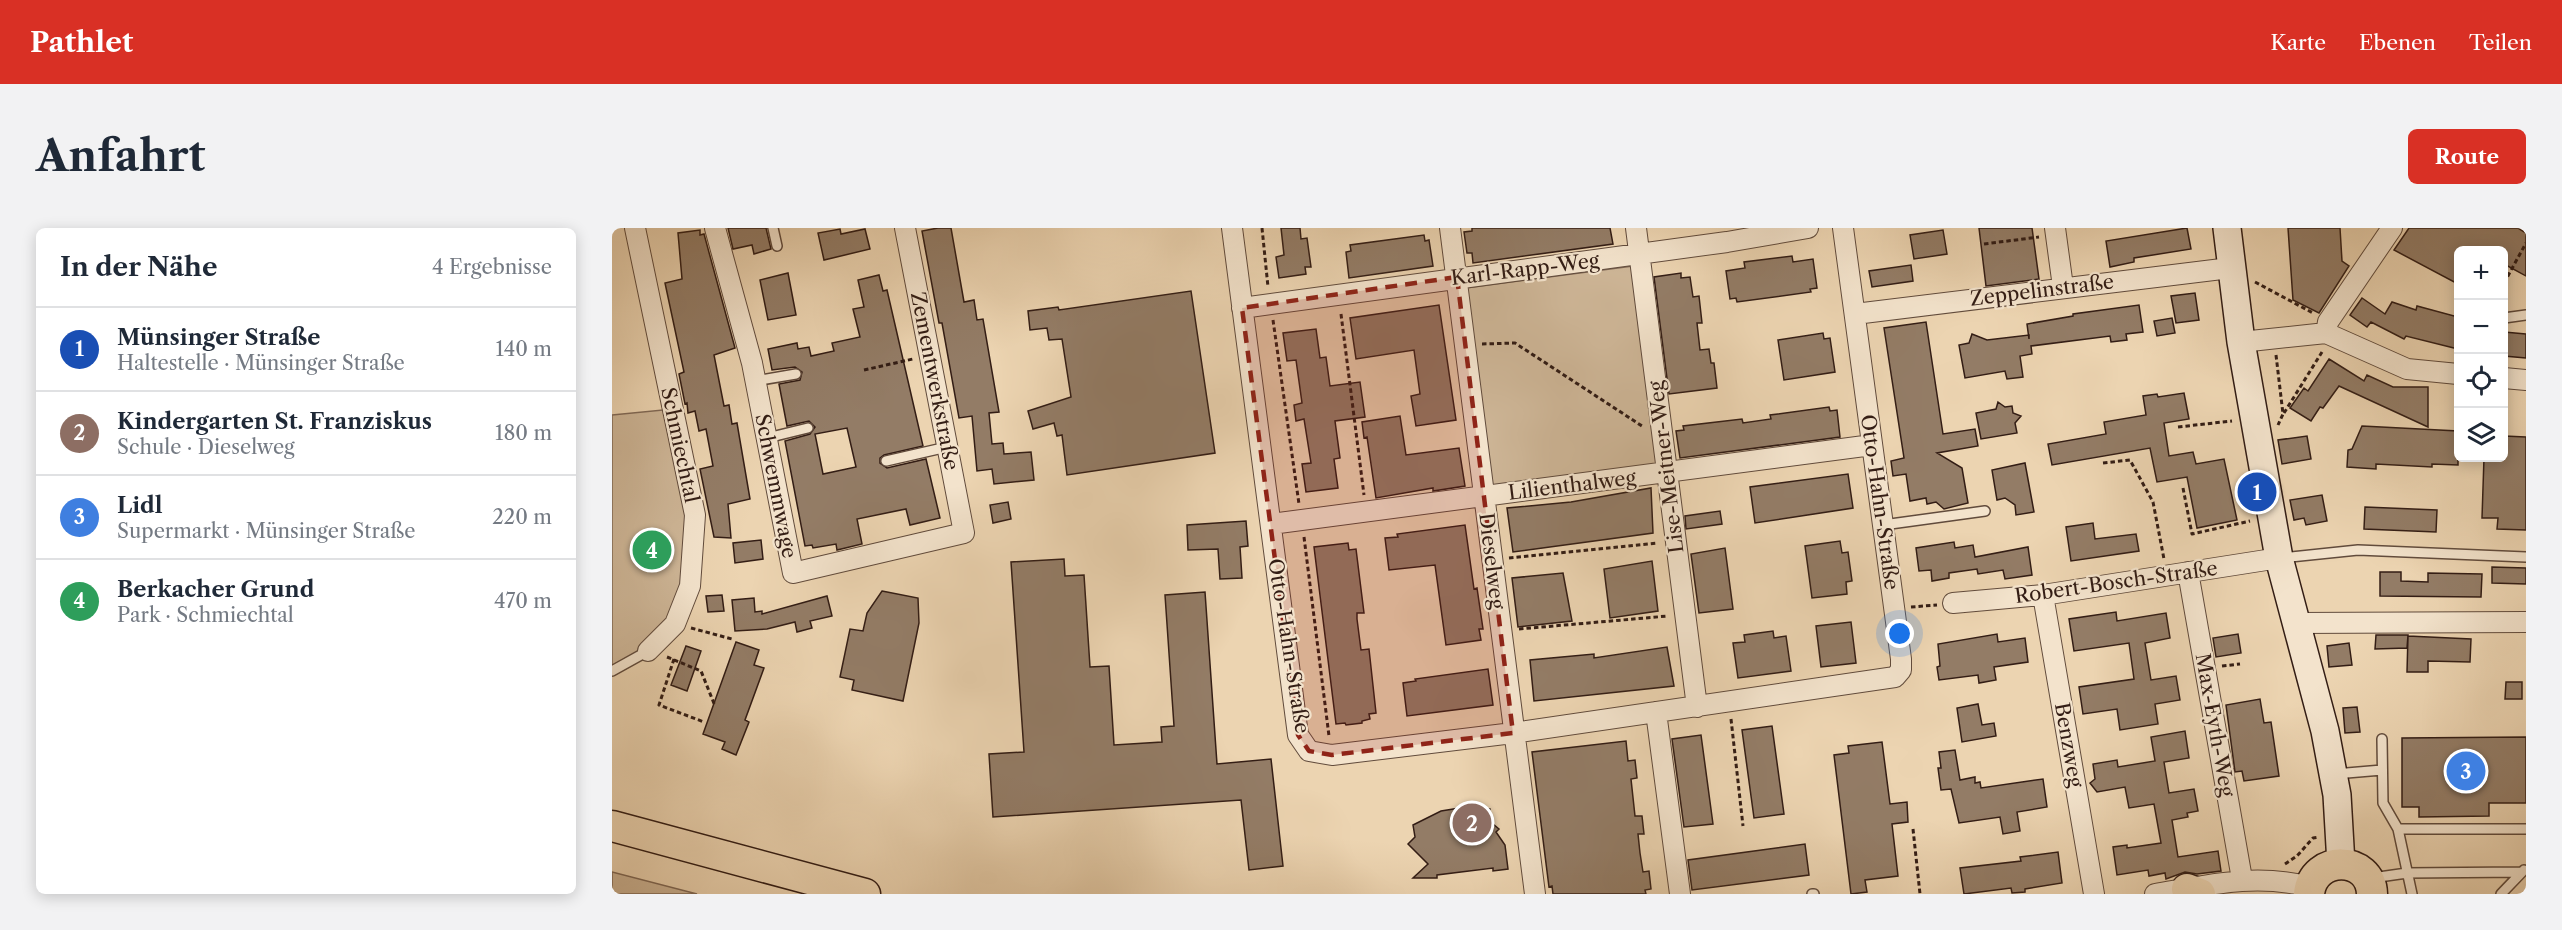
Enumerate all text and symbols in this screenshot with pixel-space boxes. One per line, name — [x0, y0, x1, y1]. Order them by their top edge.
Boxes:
text: Pathlet — [30, 25, 133, 59]
text: Karte — [2271, 30, 2326, 55]
text: Ebenen — [2359, 30, 2436, 55]
text: Teilen — [2469, 30, 2532, 55]
button: Route — [2408, 129, 2526, 184]
text: Anfahrt — [36, 130, 205, 182]
map controls — [2454, 246, 2508, 462]
button: + — [2454, 246, 2508, 300]
street label: Karl-Rapp-Weg — [1449, 248, 1601, 290]
text: In der Nähe — [60, 251, 217, 283]
text: 4 Ergebnisse — [432, 255, 552, 279]
street label: Zeppelinstraße — [1969, 269, 2115, 311]
street label: Zementwerkstraße — [906, 290, 964, 472]
button: − — [2454, 300, 2508, 354]
text: Münsinger Straße — [117, 324, 320, 351]
text: 1 — [75, 337, 84, 361]
text: 140 m — [495, 337, 552, 361]
text: Haltestelle · Münsinger Straße — [117, 351, 405, 375]
button: locate — [2454, 354, 2508, 408]
street label: Lise-Meitner-Weg — [1643, 379, 1688, 555]
street label: Schmiechtal — [656, 385, 704, 505]
text: Kindergarten St. Franziskus — [117, 408, 432, 435]
button: layers — [2454, 408, 2508, 462]
street label: Schwemmwage — [750, 412, 802, 560]
street label: Otto-Hahn-Straße — [1856, 413, 1904, 591]
text: 2 — [74, 421, 85, 445]
text: 180 m — [495, 421, 552, 445]
text: Schule · Dieselweg — [117, 435, 295, 459]
street label: Lilienthalweg — [1507, 465, 1638, 505]
pin: 1 — [2238, 470, 2276, 514]
text: Lidl — [117, 492, 162, 519]
text: 3 — [74, 505, 85, 529]
text: 220 m — [492, 505, 552, 529]
street label: Dieselweg — [1474, 511, 1510, 611]
text: Supermarkt · Münsinger Straße — [117, 519, 415, 543]
pin: 4 — [632, 528, 672, 572]
street label: Robert-Bosch-Straße — [2013, 556, 2219, 608]
street label: Otto-Hahn-Straße — [1263, 557, 1315, 735]
text: Berkacher Grund — [117, 576, 314, 603]
text: 4 — [74, 589, 85, 613]
text: 470 m — [494, 589, 552, 613]
text: Park · Schmiechtal — [117, 603, 294, 627]
your location — [1885, 619, 1914, 648]
street label: Max-Eyth-Weg — [2191, 651, 2240, 799]
street label: Benzweg — [2050, 701, 2088, 790]
pin: 3 — [2446, 748, 2486, 794]
pin: 2 — [1452, 800, 1492, 846]

